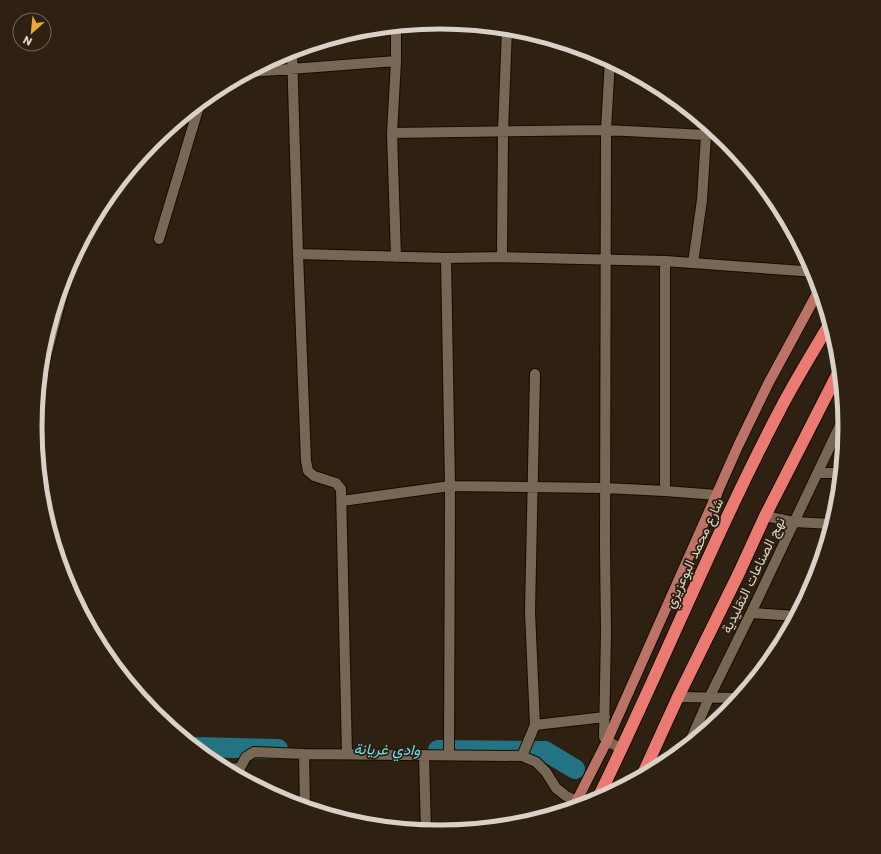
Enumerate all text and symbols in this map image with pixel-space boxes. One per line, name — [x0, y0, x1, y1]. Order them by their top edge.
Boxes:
north arrow — [12, 12, 52, 52]
text: N — [20, 32, 35, 50]
street label: شارع محمد البوعزيزي — [660, 495, 730, 612]
street label: نهج الصناعات التقليدية — [716, 513, 791, 637]
water label: وادي غريانة — [353, 738, 421, 762]

